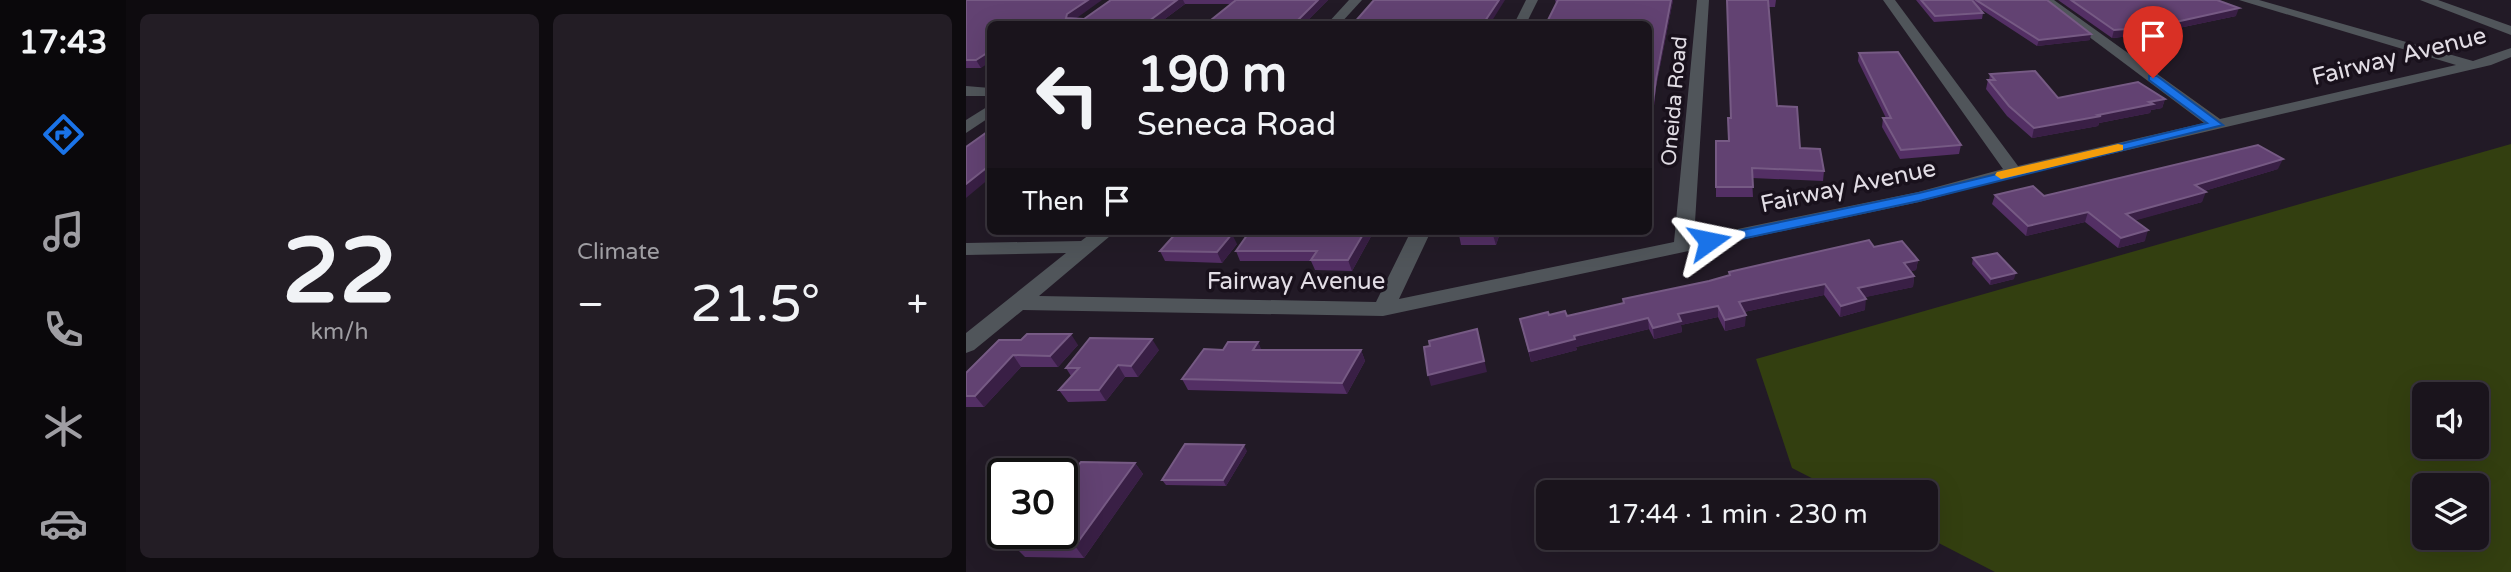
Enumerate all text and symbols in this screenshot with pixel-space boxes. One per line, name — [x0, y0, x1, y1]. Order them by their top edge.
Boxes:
pin — [2123, 6, 2183, 78]
icon: arrive — [2134, 17, 2172, 55]
street label: Fairway Avenue — [2309, 21, 2489, 92]
text: 17:43 — [19, 24, 107, 62]
street label: Oneida Road — [1656, 35, 1693, 167]
text: 190 m — [1137, 46, 1287, 105]
icon: left — [1022, 49, 1113, 140]
text: Seneca Road — [1137, 106, 1336, 144]
icon: directions — [39, 110, 88, 159]
street label: Fairway Avenue — [1758, 154, 1938, 219]
icon: arrive — [1098, 182, 1136, 220]
text: Then — [1022, 186, 1084, 217]
position arrow — [1672, 204, 1746, 278]
icon: music — [39, 207, 88, 256]
text: 22 — [282, 217, 397, 327]
text: Climate — [577, 238, 660, 266]
street label: Fairway Avenue — [1207, 267, 1385, 296]
text: 21.5° — [690, 273, 820, 336]
text: − — [577, 282, 604, 328]
text: + — [907, 282, 928, 328]
icon: phone — [39, 305, 88, 354]
text: km/h — [311, 318, 368, 346]
map controls — [2412, 382, 2489, 550]
button: sound — [2412, 382, 2489, 459]
icon: climate — [39, 402, 88, 451]
speed limit sign: 30 — [987, 458, 1078, 549]
button: layers — [2412, 473, 2489, 550]
icon: car — [39, 499, 88, 548]
text: 17:44 · 1 min · 230 m — [1606, 499, 1868, 530]

